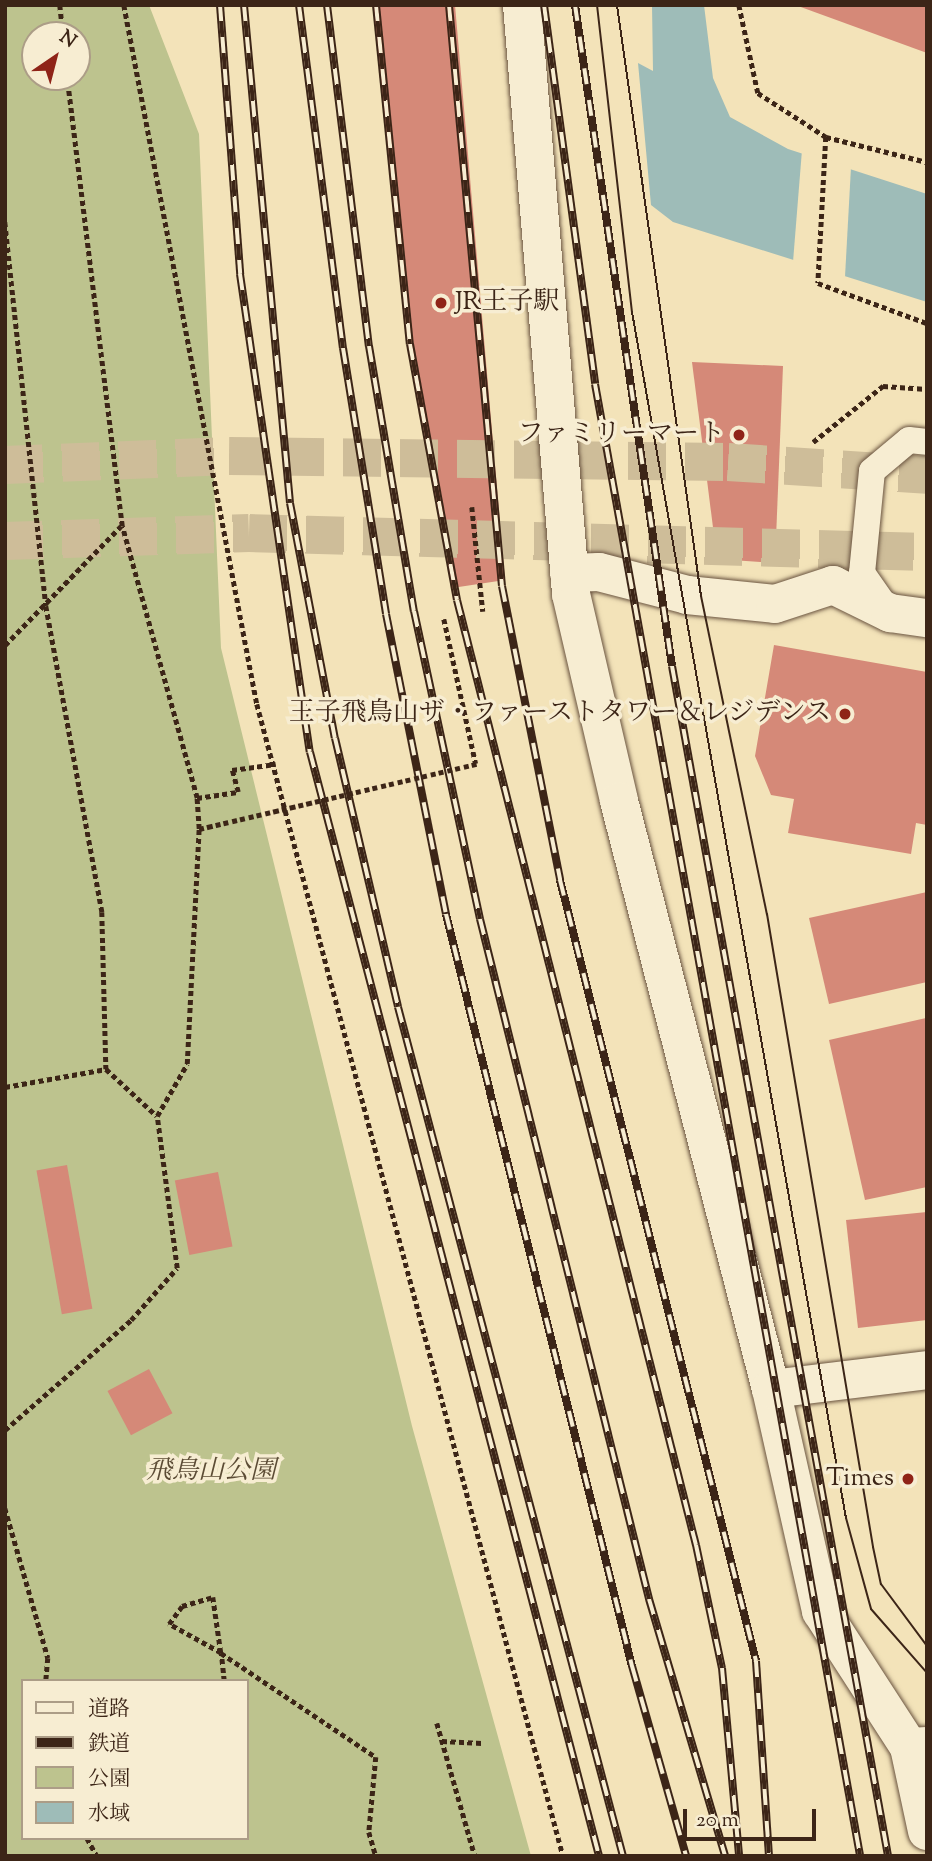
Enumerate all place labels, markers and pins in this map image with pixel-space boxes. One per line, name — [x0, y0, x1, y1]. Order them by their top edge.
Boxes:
place label: JR王子駅 — [455, 287, 559, 319]
marker: JR王子駅 — [433, 295, 449, 311]
place label: ファミリーマート — [517, 419, 725, 451]
marker: ファミリーマート — [731, 427, 747, 443]
place label: 王子飛鳥山ザ・ファーストタワー＆レジデンス — [285, 698, 831, 730]
marker: 王子飛鳥山ザ・ファーストタワー＆レジデンス — [837, 706, 853, 722]
place label: Times — [826, 1463, 894, 1495]
marker: Times — [900, 1471, 916, 1487]

